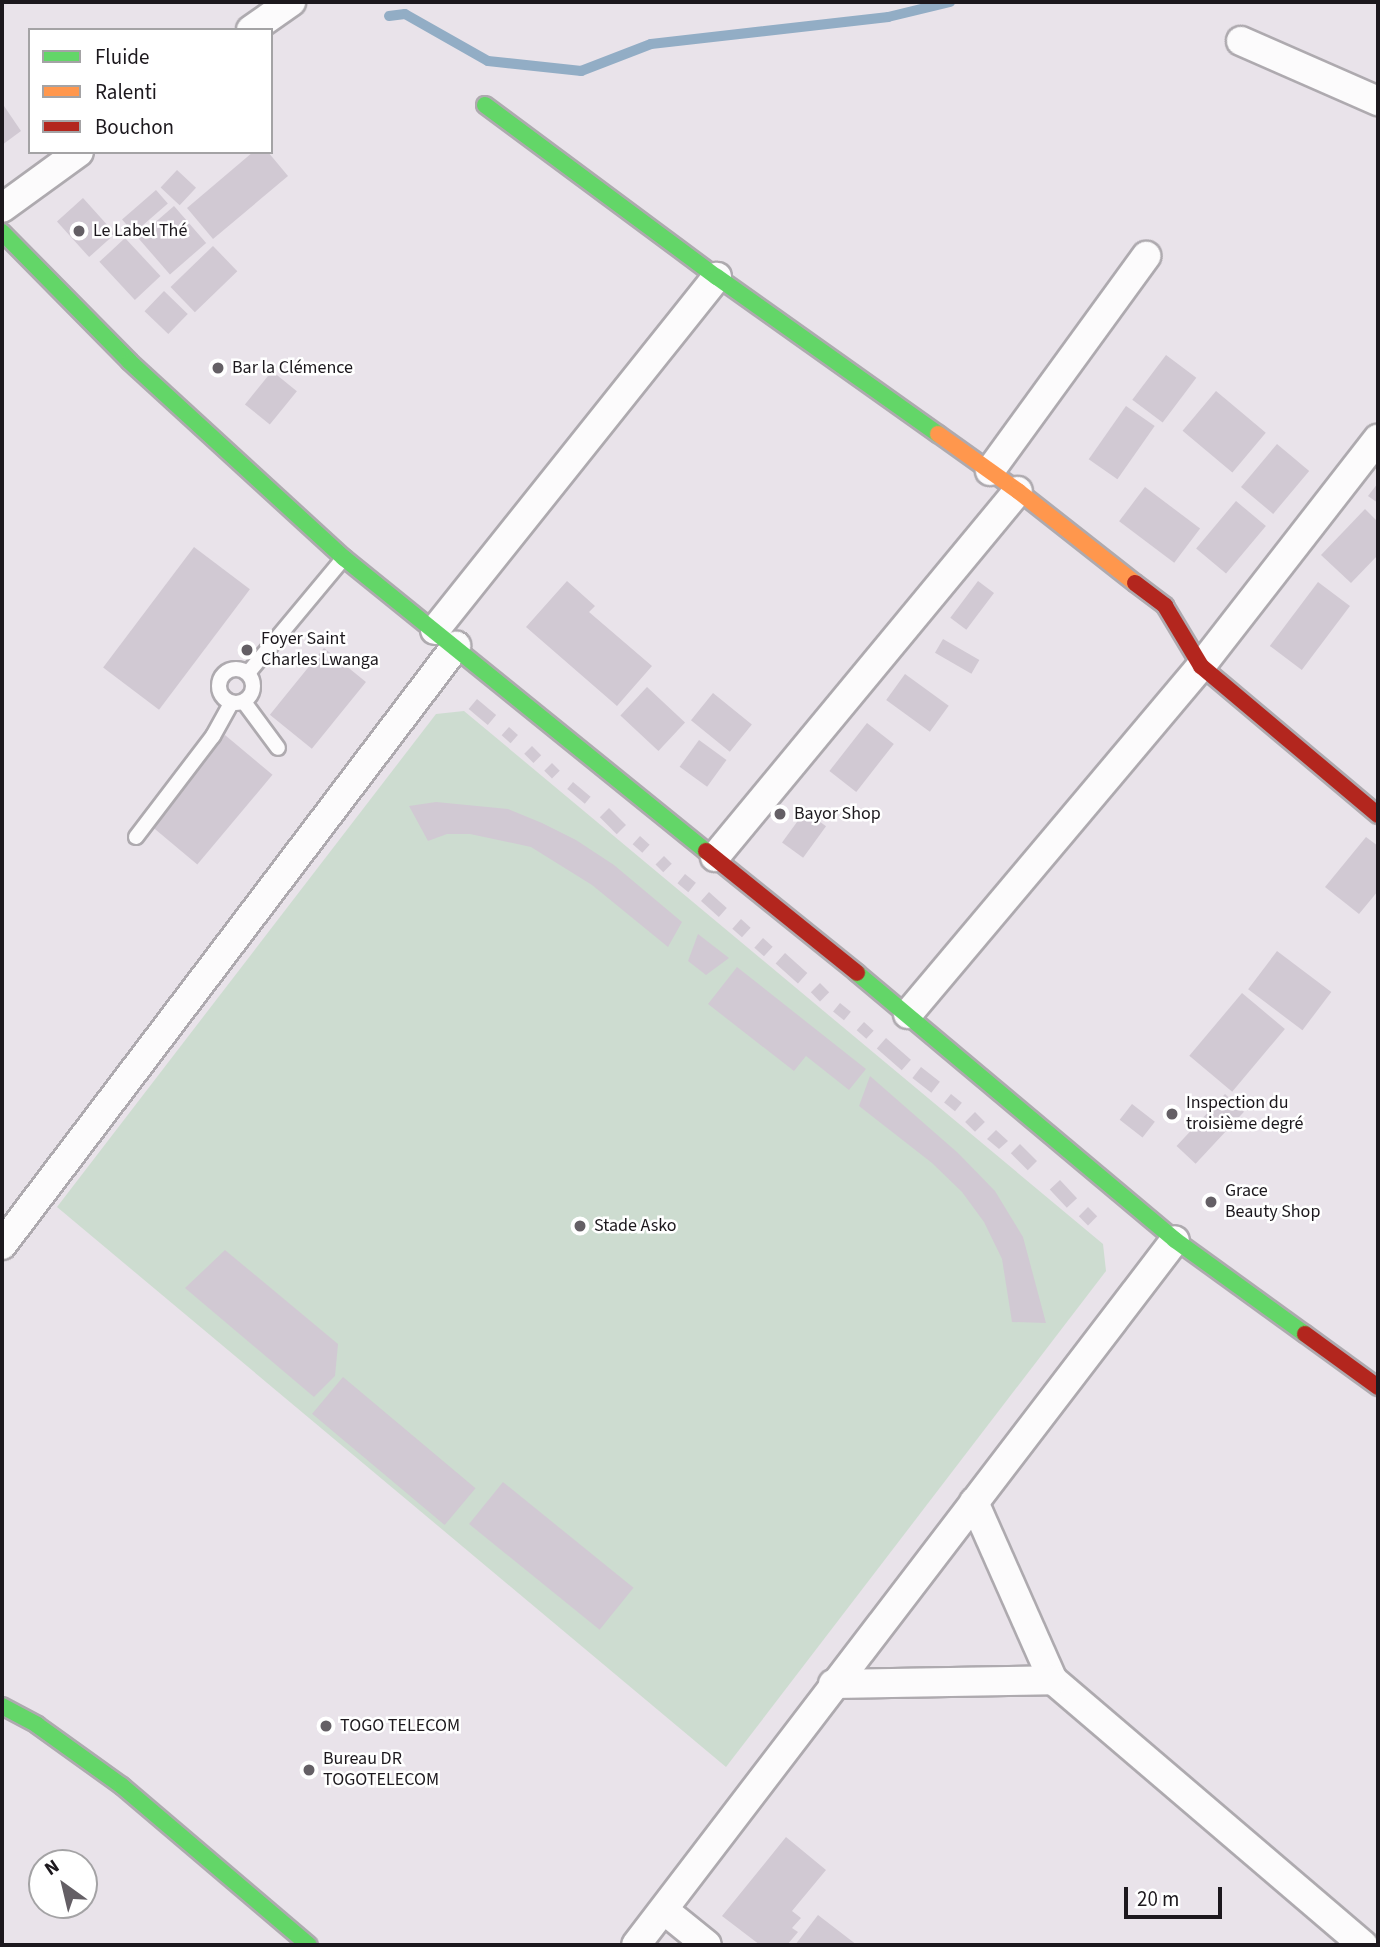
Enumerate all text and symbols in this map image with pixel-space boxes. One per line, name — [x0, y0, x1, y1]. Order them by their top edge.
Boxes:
legend — [28, 28, 273, 154]
text: Fluide — [95, 42, 149, 72]
text: Ralenti — [95, 77, 157, 107]
text: Bouchon — [95, 112, 174, 142]
place label: Le Label Thé — [93, 220, 187, 242]
marker: Le Label Thé — [71, 223, 87, 239]
place label: Bar la Clémence — [232, 357, 353, 379]
marker: Bar la Clémence — [210, 360, 226, 376]
place label: Foyer Saint Charles Lwanga — [261, 629, 379, 672]
marker: Foyer Saint Charles Lwanga — [239, 642, 255, 658]
place label: Bayor Shop — [794, 803, 881, 825]
marker: Bayor Shop — [772, 806, 788, 822]
place label: Inspection du troisième degré — [1186, 1093, 1303, 1136]
marker: Inspection du troisième degré — [1164, 1106, 1180, 1122]
place label: Grace Beauty Shop — [1225, 1181, 1320, 1224]
marker: Grace Beauty Shop — [1203, 1194, 1219, 1210]
place label: Stade Asko — [594, 1215, 677, 1237]
marker: Stade Asko — [572, 1218, 588, 1234]
place label: TOGO TELECOM — [340, 1715, 460, 1737]
marker: TOGO TELECOM — [318, 1718, 334, 1734]
place label: Bureau DR TOGOTELECOM — [323, 1749, 439, 1792]
marker: Bureau DR TOGOTELECOM — [301, 1762, 317, 1778]
north arrow — [28, 1849, 98, 1919]
text: N — [39, 1853, 65, 1883]
scale bar — [1128, 1874, 1226, 1918]
text: 20 m — [1137, 1884, 1179, 1914]

